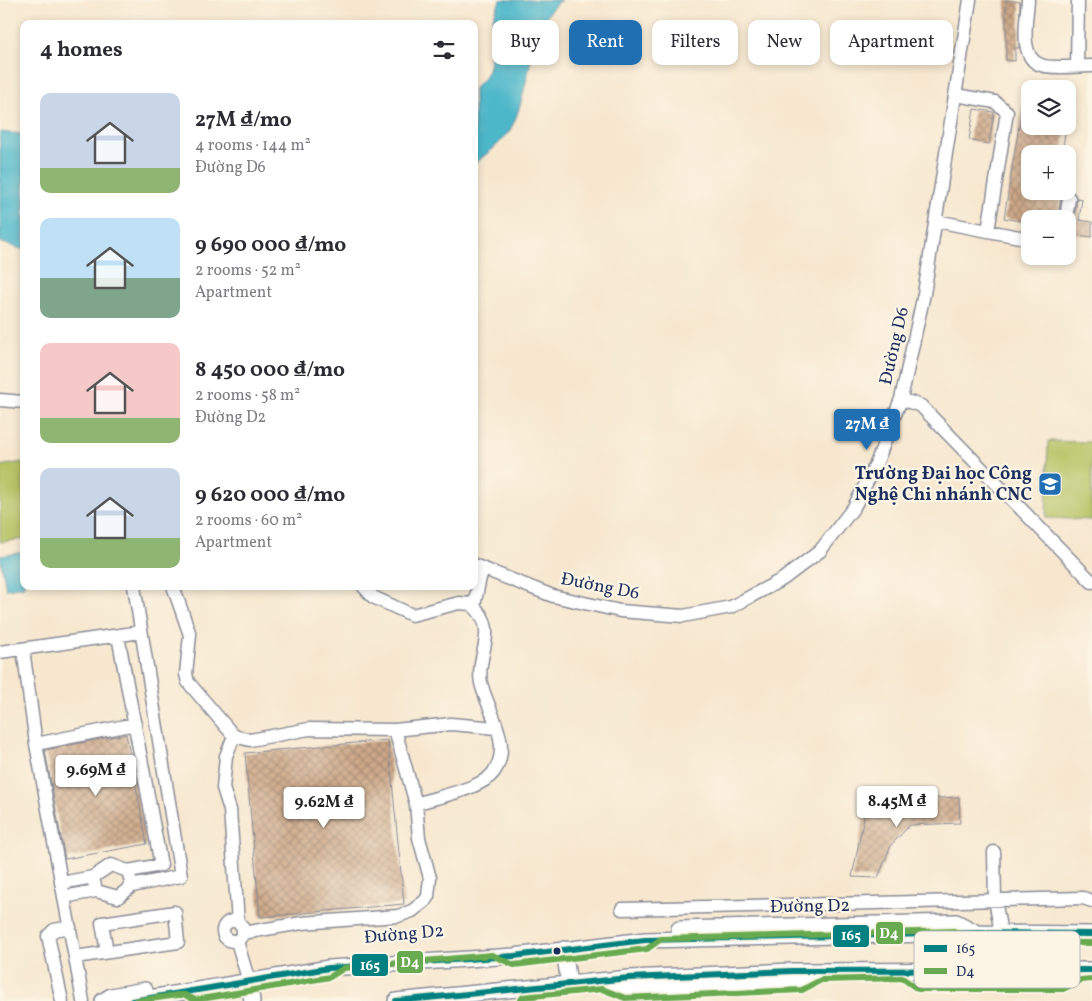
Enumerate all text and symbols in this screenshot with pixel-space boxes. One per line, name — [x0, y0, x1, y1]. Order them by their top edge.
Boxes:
chip: Buy — [492, 20, 559, 65]
chip: Rent — [569, 20, 642, 65]
chip: Filters — [652, 20, 738, 65]
chip: New — [748, 20, 820, 65]
chip: Apartment — [830, 20, 953, 65]
text: 4 homes — [40, 36, 123, 65]
icon: filters — [430, 36, 458, 64]
map controls — [1021, 80, 1076, 265]
button: layers — [1021, 80, 1076, 135]
text: 27M ₫/mo — [195, 106, 292, 135]
icon: home — [80, 113, 140, 173]
text: 4 rooms · 144 m² — [195, 135, 311, 157]
button: + — [1021, 145, 1076, 200]
text: Đường D6 — [195, 157, 266, 179]
button: − — [1021, 210, 1076, 265]
text: 9 690 000 ₫/mo — [195, 231, 346, 260]
icon: home — [80, 238, 140, 298]
text: 2 rooms · 52 m² — [195, 260, 301, 282]
text: Apartment — [195, 282, 272, 304]
street label: Đường D6 — [874, 304, 916, 388]
text: 8 450 000 ₫/mo — [195, 356, 345, 385]
icon: home — [80, 363, 140, 423]
text: 2 rooms · 58 m² — [195, 385, 300, 407]
text: Đường D2 — [195, 407, 266, 429]
pin: 27M ₫ — [832, 408, 902, 451]
text: 27M ₫ — [845, 414, 889, 436]
place label: Trường Đại học Công Nghệ Chi nhánh CNC — [854, 462, 1032, 508]
school or university icon: Trường Đại học Công Nghệ Chi nhánh CNC — [1037, 471, 1063, 497]
text: 9 620 000 ₫/mo — [195, 481, 345, 510]
icon: home — [80, 488, 140, 548]
text: 2 rooms · 60 m² — [195, 510, 302, 532]
text: Apartment — [195, 532, 272, 554]
street label: Đường D6 — [559, 567, 641, 607]
pin: 9.69M ₫ — [50, 754, 142, 797]
text: 9.69M ₫ — [66, 760, 126, 782]
pin: 9.62M ₫ — [278, 786, 370, 829]
pin: 8.45M ₫ — [851, 786, 943, 828]
text: 8.45M ₫ — [868, 791, 926, 813]
text: 9.62M ₫ — [295, 792, 353, 814]
street label: Đường D2 — [770, 894, 850, 920]
street label: Đường D2 — [363, 919, 445, 951]
line badge: D4 — [875, 921, 904, 945]
line badge: 165 — [832, 924, 870, 948]
text: D4 — [880, 925, 899, 944]
text: 165 — [841, 927, 861, 946]
legend — [914, 931, 1080, 988]
text: 165 — [956, 940, 975, 959]
unlabelled marker — [552, 946, 562, 956]
line badge: D4 — [396, 950, 424, 974]
line badge: 165 — [351, 953, 389, 977]
text: D4 — [401, 954, 420, 973]
text: 165 — [360, 957, 380, 976]
text: D4 — [956, 963, 975, 982]

